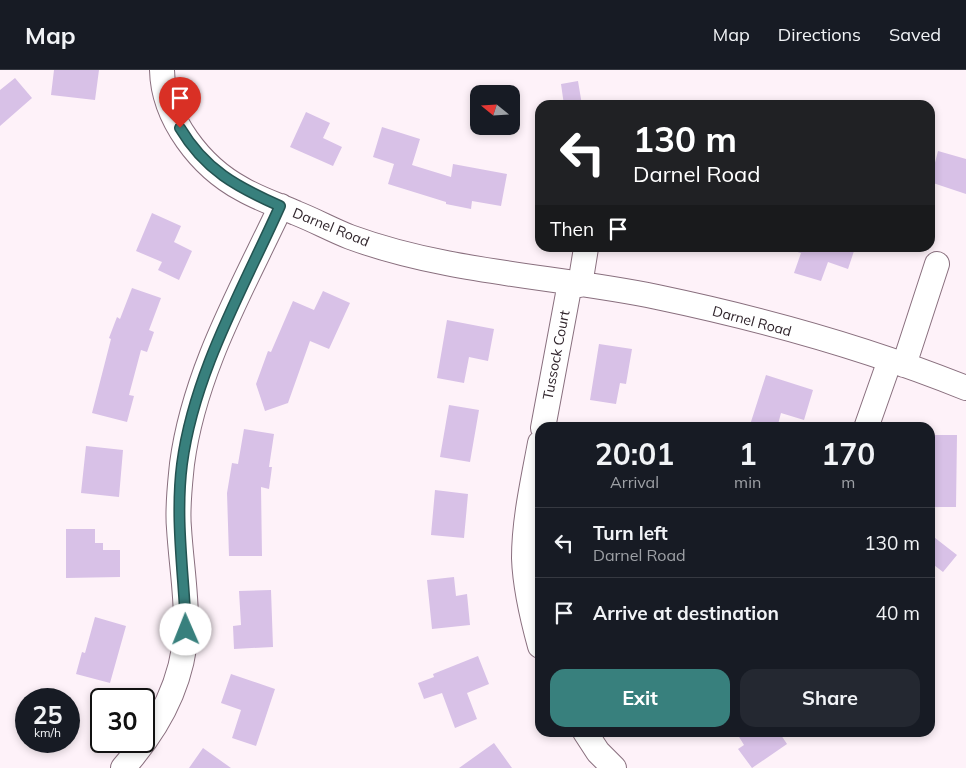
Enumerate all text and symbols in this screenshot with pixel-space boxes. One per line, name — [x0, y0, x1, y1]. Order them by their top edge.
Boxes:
text: Map — [25, 20, 76, 50]
text: Map — [713, 23, 750, 46]
text: Directions — [778, 23, 861, 46]
text: Saved — [889, 23, 941, 46]
pin — [159, 77, 201, 128]
icon: arrive — [166, 84, 194, 112]
north arrow — [470, 85, 520, 135]
map controls — [470, 85, 520, 135]
text: 130 m — [633, 117, 737, 161]
icon: left — [550, 120, 615, 185]
text: Darnel Road — [633, 160, 760, 188]
street label: Darnel Road — [290, 203, 372, 251]
icon: arrive — [604, 215, 632, 243]
text: Then — [550, 217, 594, 241]
street label: Darnel Road — [711, 302, 793, 340]
street label: Tussock Court — [539, 309, 574, 401]
text: 20:01 — [595, 435, 674, 473]
text: 1 — [739, 435, 757, 473]
text: 170 — [821, 435, 875, 473]
text: Arrival — [610, 472, 659, 492]
text: min — [734, 472, 761, 492]
text: m — [841, 472, 855, 492]
text: Turn left — [593, 521, 668, 545]
icon: left — [550, 529, 578, 557]
text: 130 m — [864, 531, 920, 555]
text: Darnel Road — [593, 545, 686, 565]
icon: arrive — [550, 599, 578, 627]
text: Arrive at destination — [593, 601, 779, 625]
text: 40 m — [876, 601, 920, 625]
position arrow — [159, 603, 211, 655]
button: Exit — [550, 669, 730, 727]
button: Share — [740, 669, 920, 727]
speed limit sign: 30 — [90, 688, 155, 753]
text: 25 — [32, 699, 63, 730]
text: km/h — [34, 725, 61, 740]

